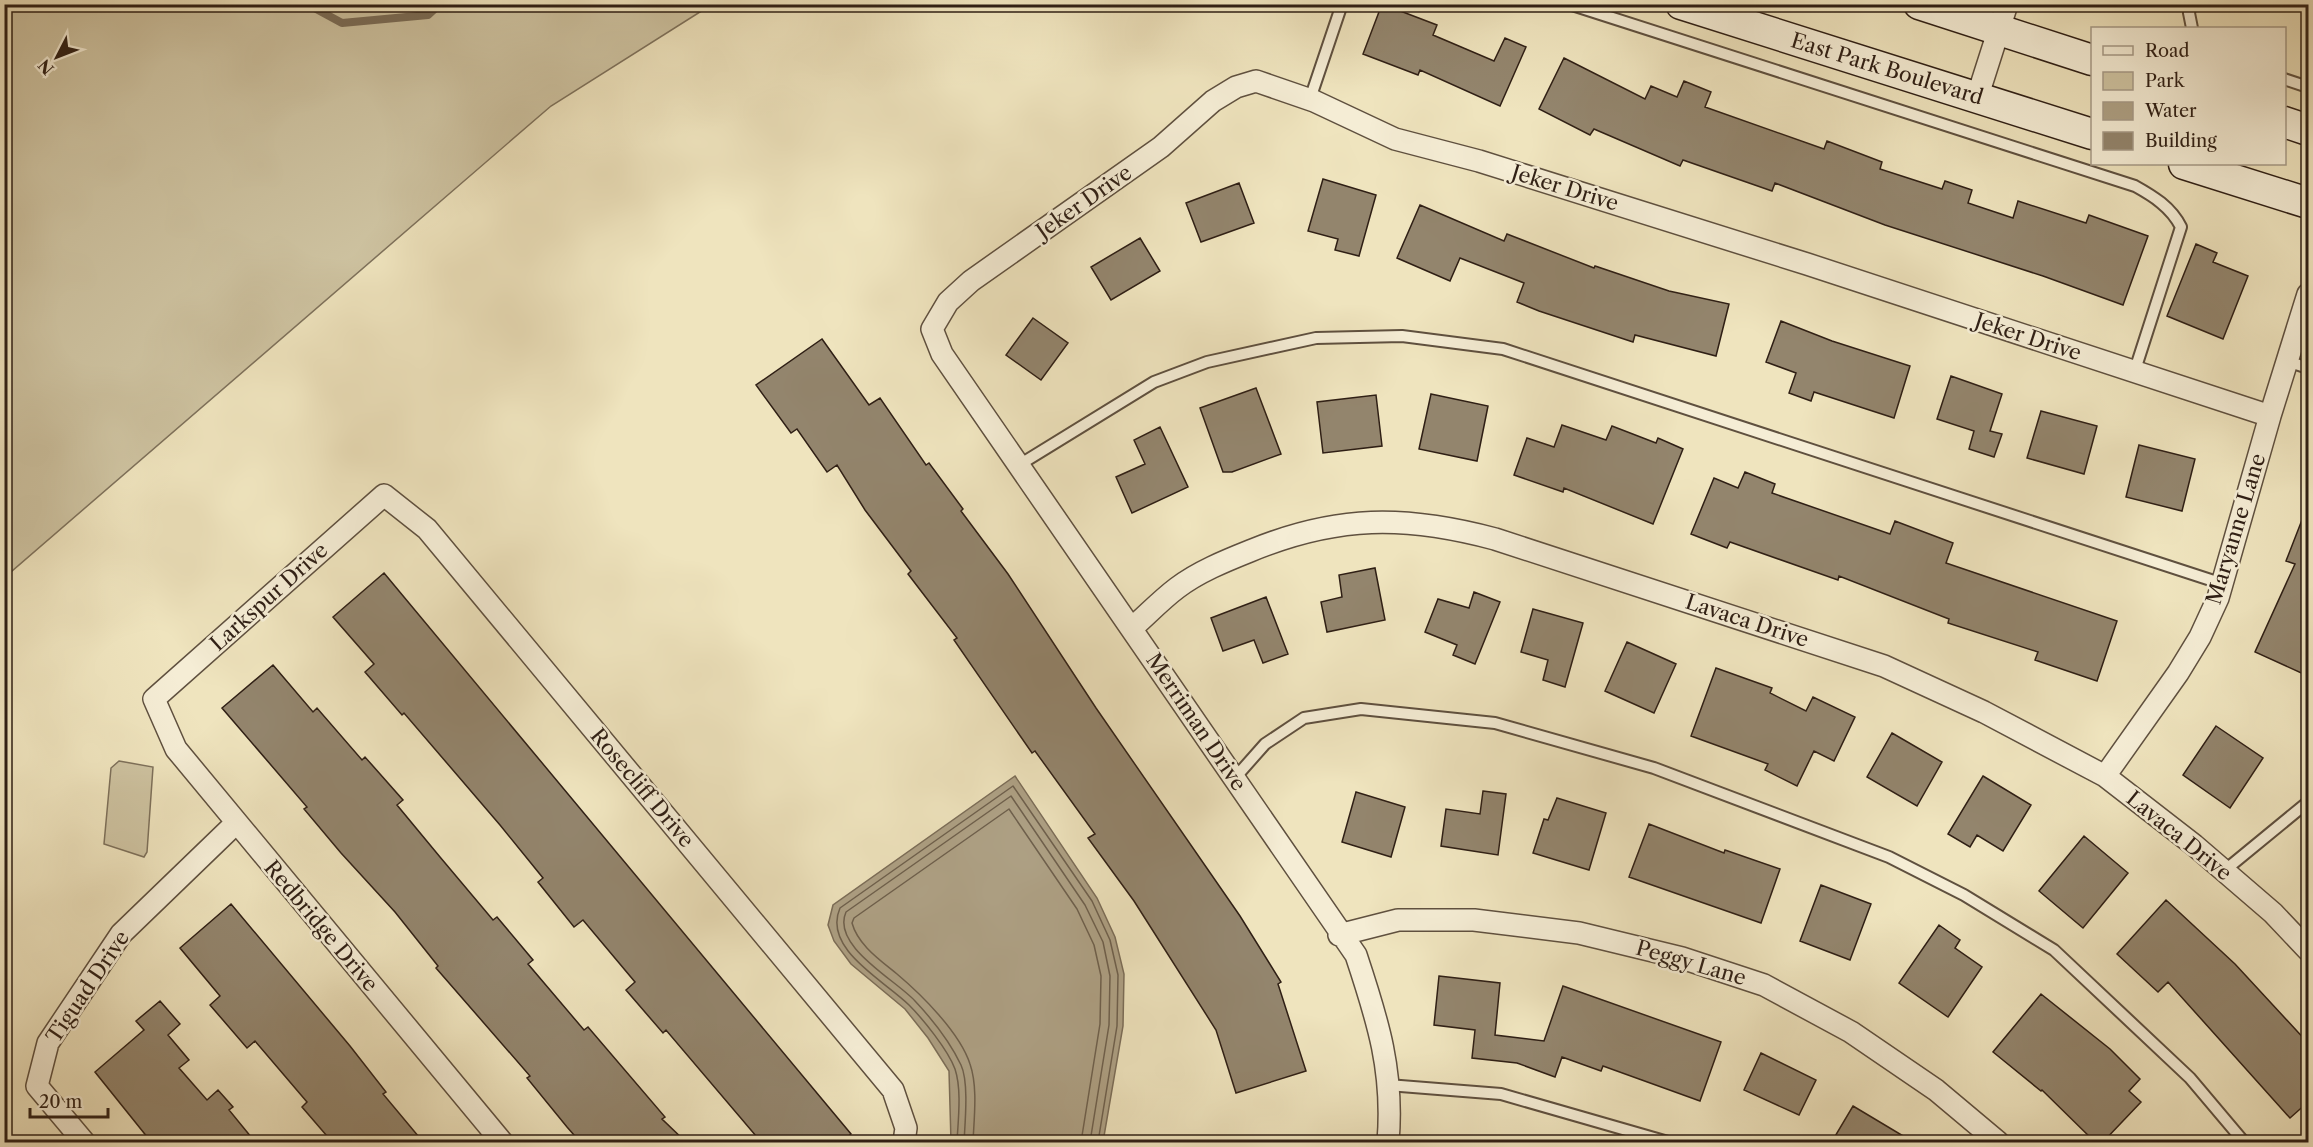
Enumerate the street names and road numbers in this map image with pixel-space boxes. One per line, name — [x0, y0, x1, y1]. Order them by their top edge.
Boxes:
street label: East Park Boulevard — [1788, 27, 1986, 110]
street label: Jeker Drive — [1506, 159, 1622, 216]
street label: Jeker Drive — [1029, 160, 1136, 245]
street label: Jeker Drive — [1969, 307, 2085, 366]
street label: Maryanne Lane — [2201, 450, 2270, 607]
street label: Larkspur Drive — [205, 537, 333, 656]
street label: Lavaca Drive — [1682, 589, 1812, 652]
street label: Merriman Drive — [1141, 648, 1252, 795]
street label: Rosecliff Drive — [585, 723, 699, 852]
street label: Lavaca Drive — [2122, 786, 2237, 886]
street label: Redbridge Drive — [259, 855, 383, 996]
street label: Tiguad Drive — [41, 926, 134, 1048]
street label: Peggy Lane — [1633, 935, 1749, 990]

